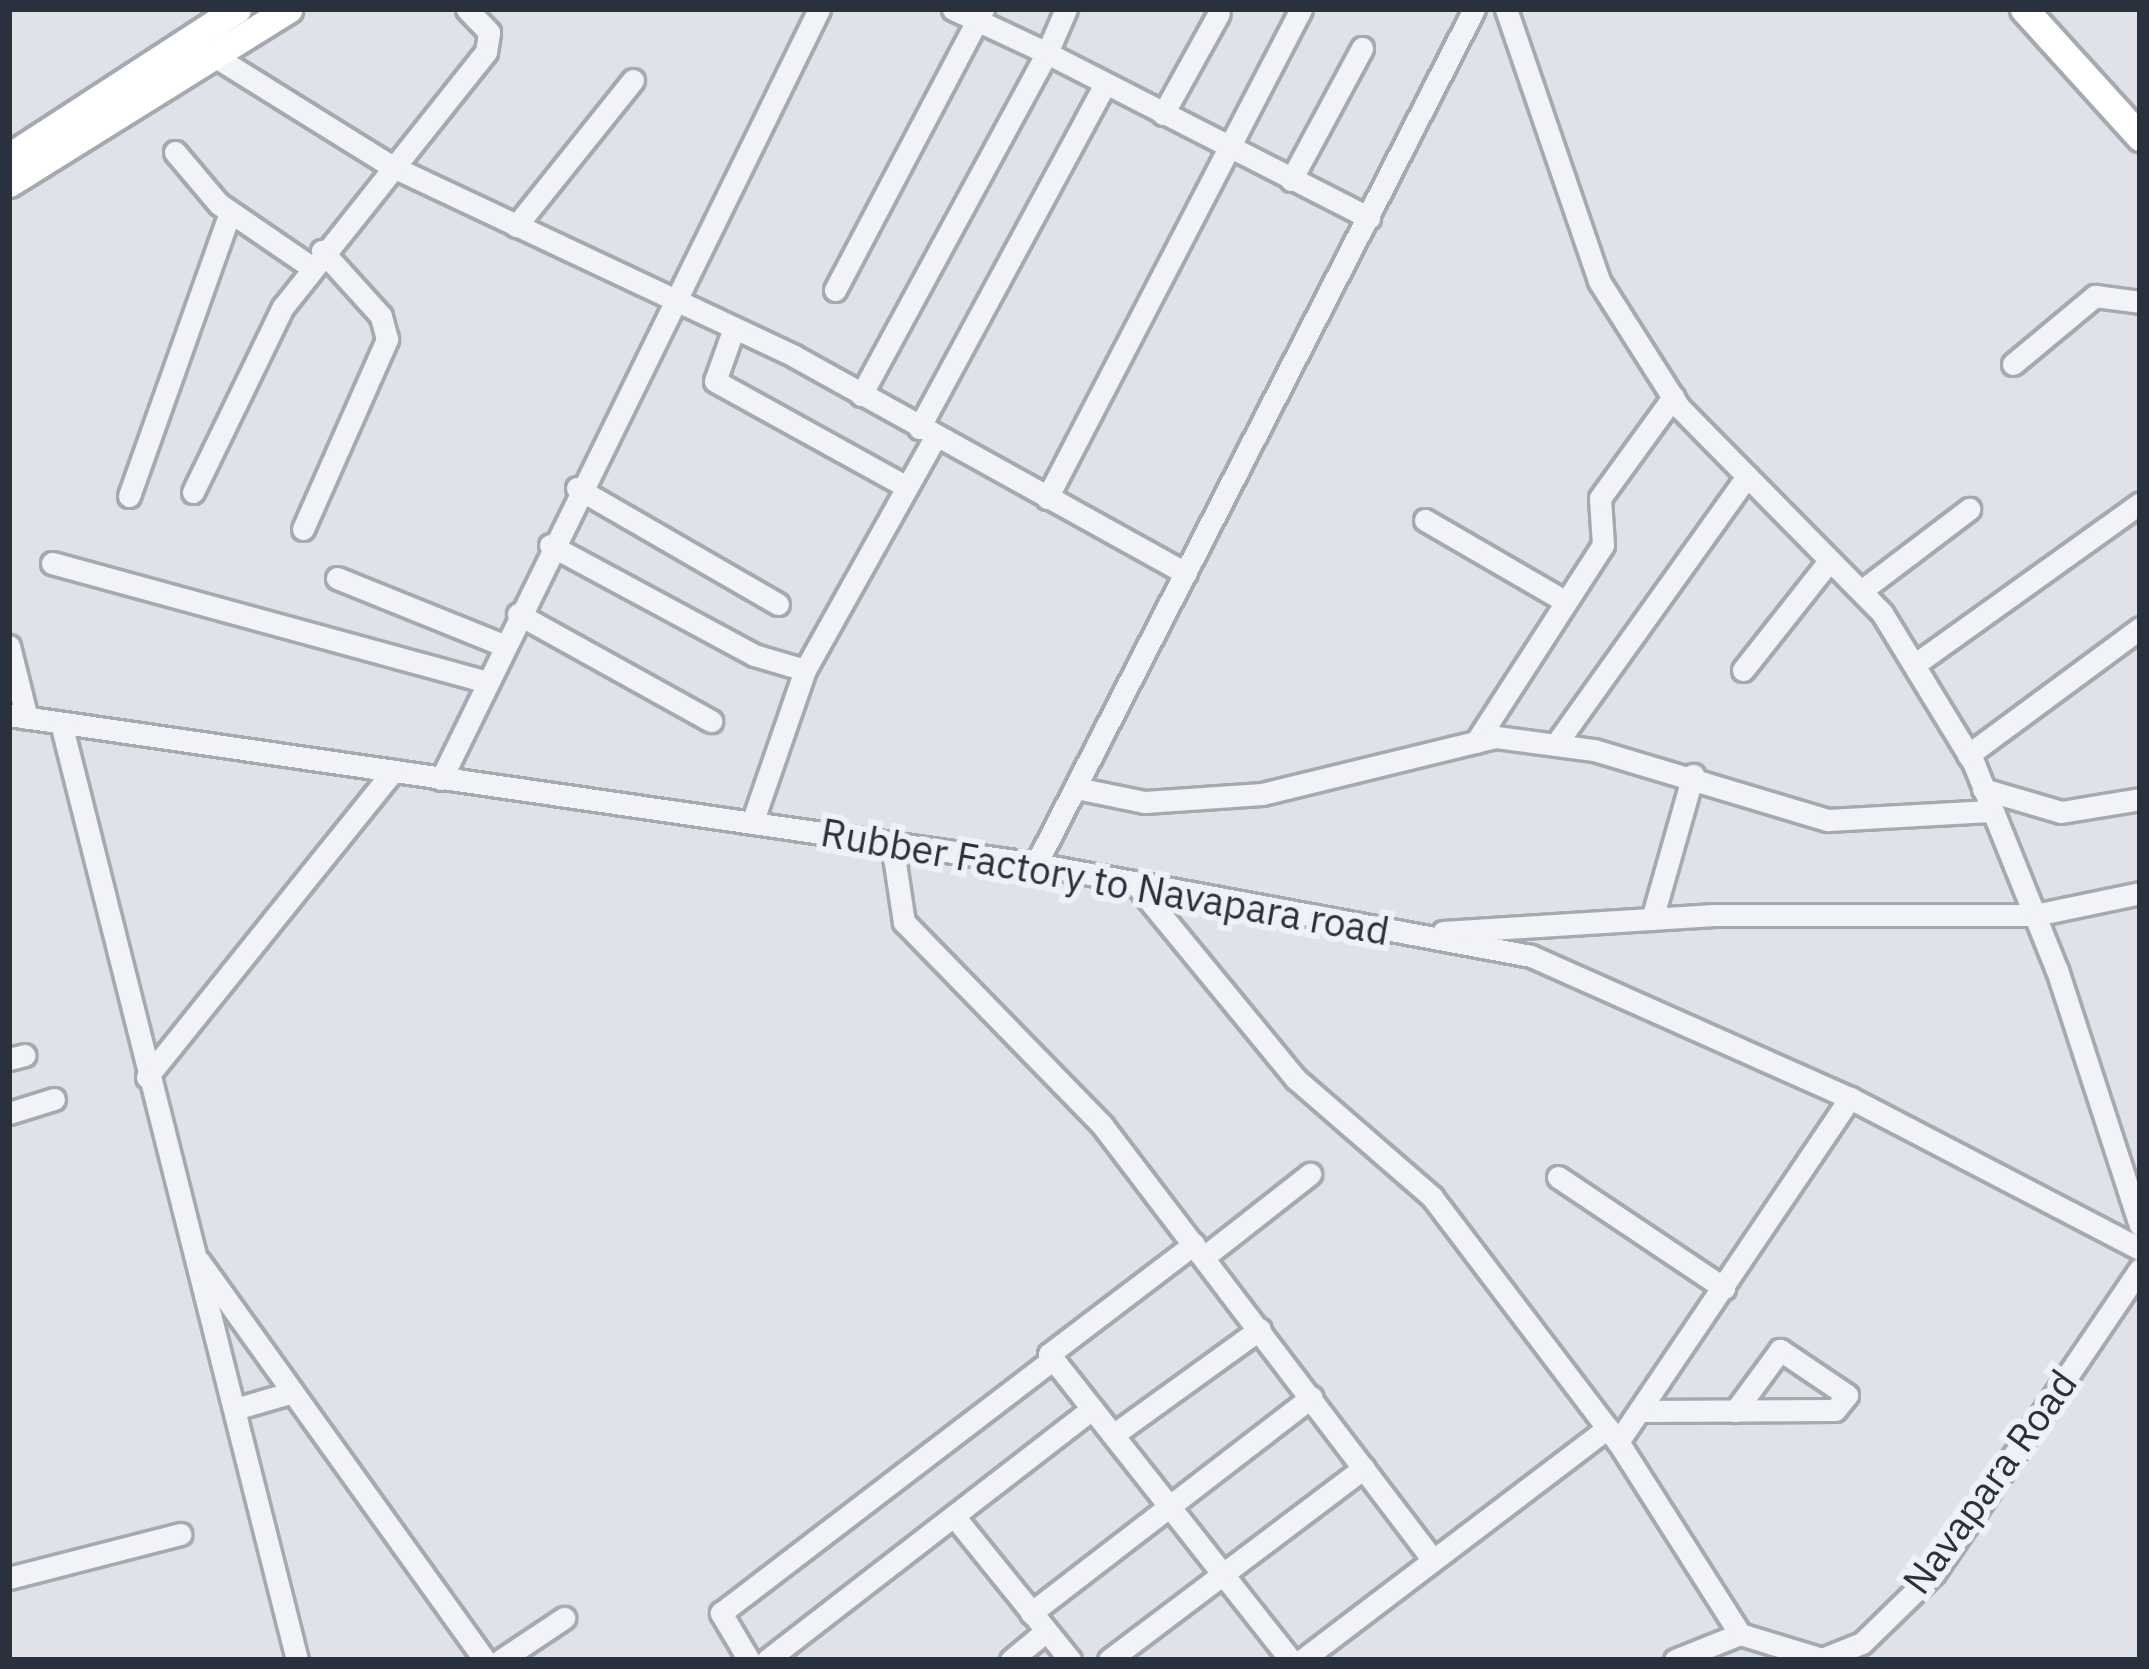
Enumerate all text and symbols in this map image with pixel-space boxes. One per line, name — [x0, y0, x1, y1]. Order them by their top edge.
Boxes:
street label: Rubber Factory to Navapara road — [817, 809, 1393, 955]
street label: Navapara Road — [1893, 1361, 2087, 1603]

